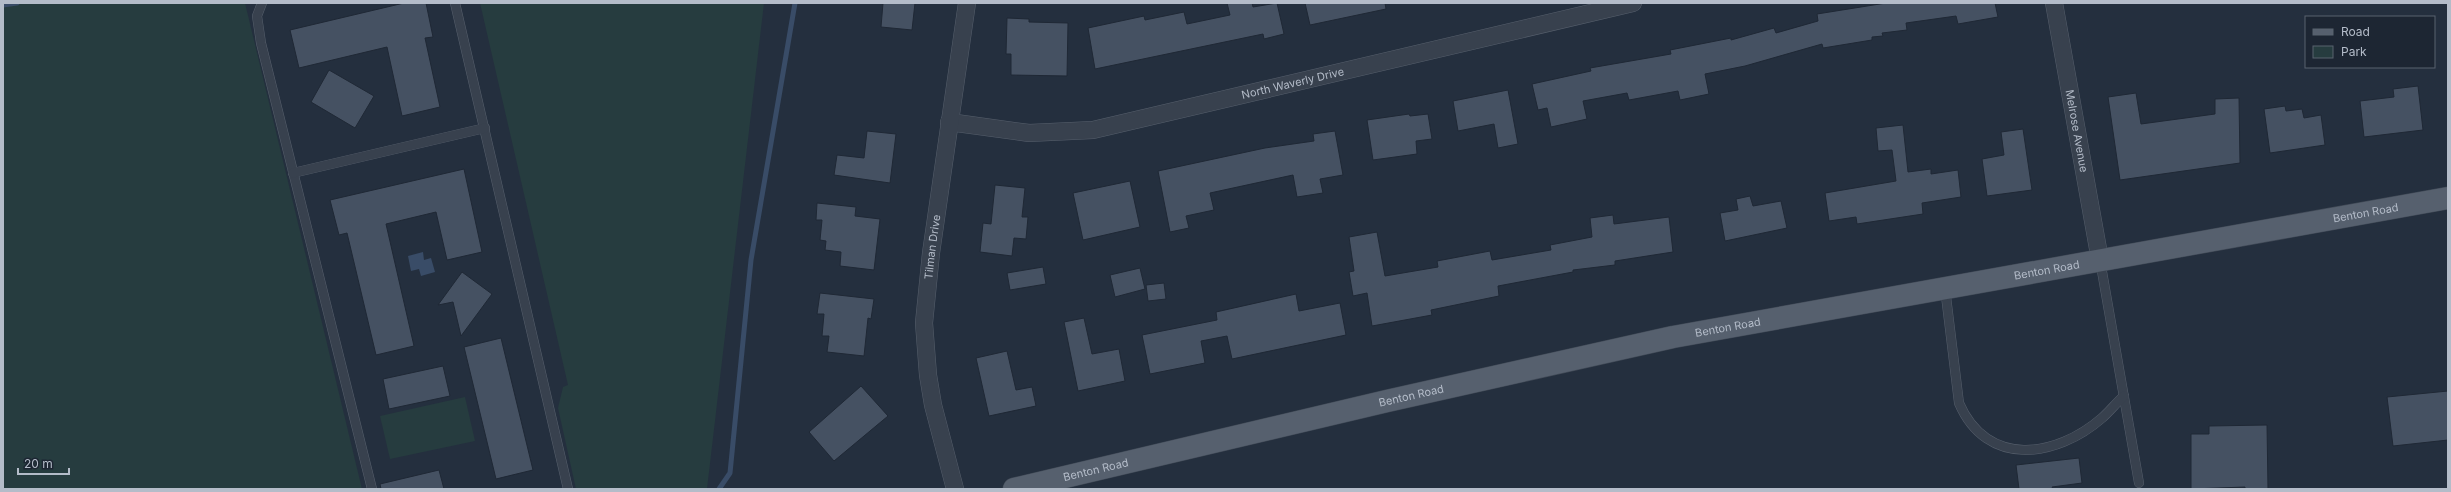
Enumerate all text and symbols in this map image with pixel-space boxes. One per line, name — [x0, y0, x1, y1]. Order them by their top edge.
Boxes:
legend — [2305, 16, 2435, 68]
text: Road — [2341, 24, 2370, 39]
text: Park — [2341, 44, 2367, 59]
street label: North Waverly Drive — [1240, 64, 1345, 102]
street label: Melrose Avenue — [2063, 89, 2091, 173]
street label: Benton Road — [2332, 200, 2400, 226]
street label: Tilman Drive — [921, 214, 943, 280]
street label: Benton Road — [2013, 257, 2081, 283]
street label: Benton Road — [1694, 314, 1762, 340]
street label: Benton Road — [1377, 382, 1445, 410]
scale bar — [18, 450, 69, 476]
street label: Benton Road — [1062, 455, 1130, 484]
text: 20 m — [24, 456, 53, 471]

